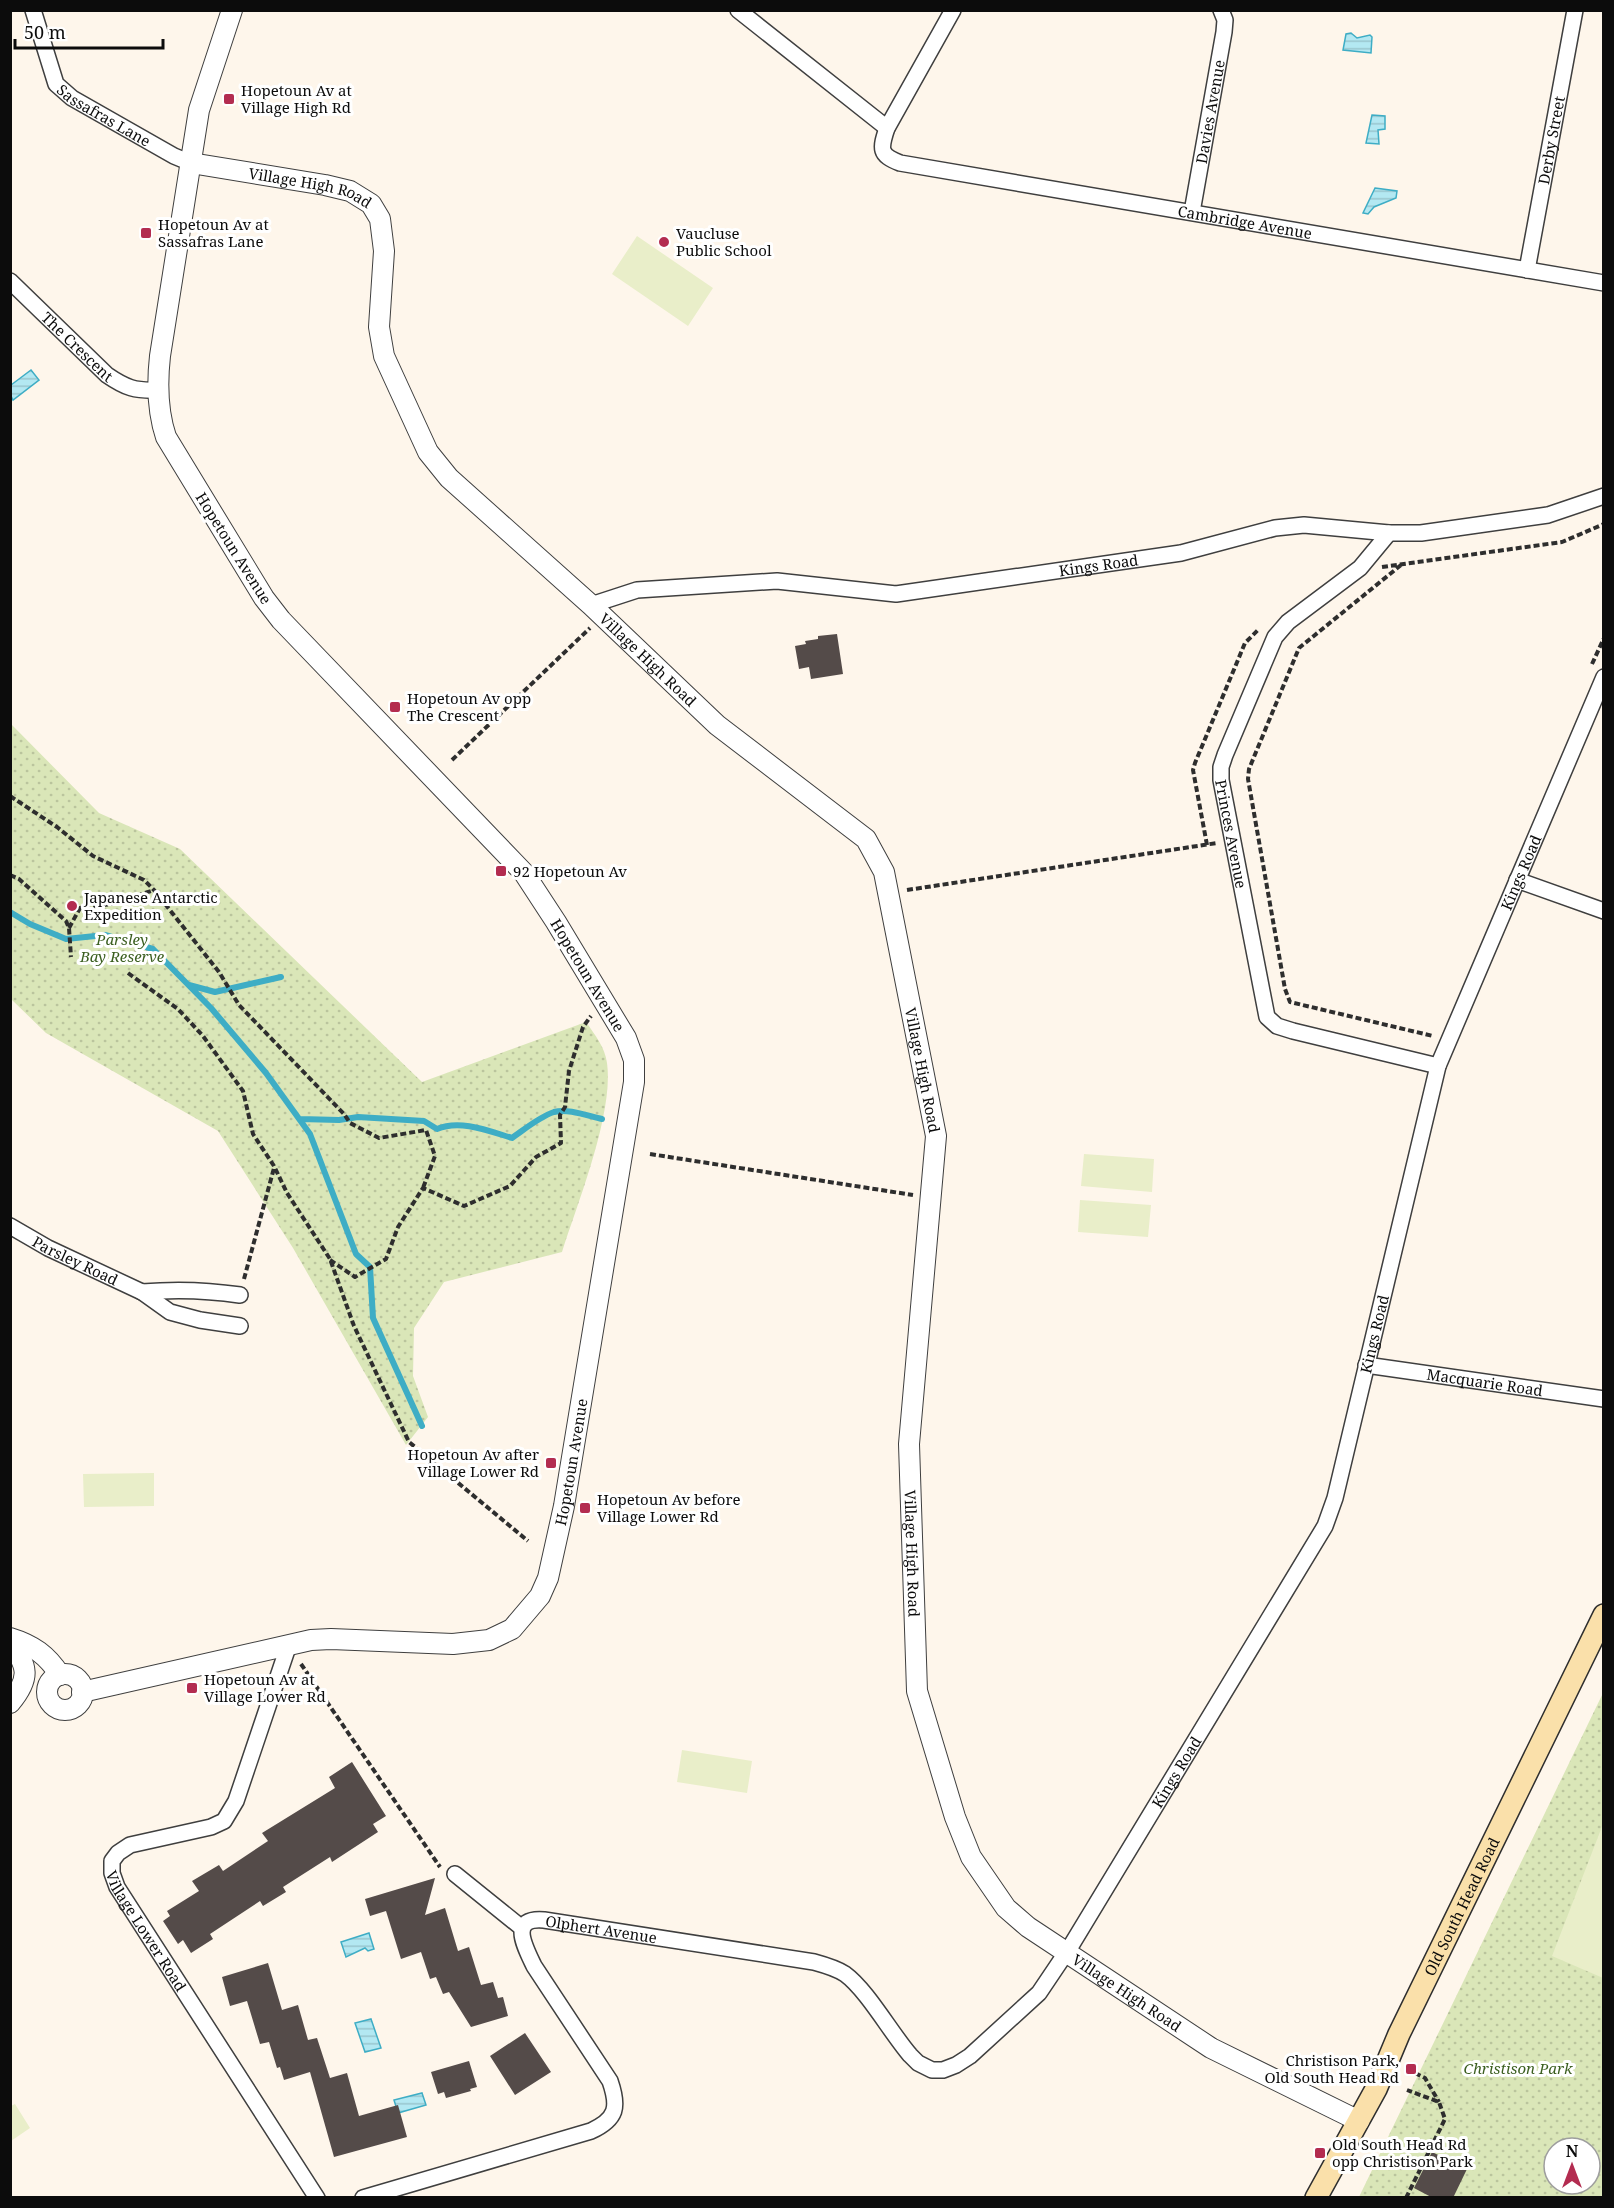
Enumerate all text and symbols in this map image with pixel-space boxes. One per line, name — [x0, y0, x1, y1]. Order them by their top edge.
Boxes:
scale bar — [15, 12, 164, 50]
text: 50 m — [24, 20, 66, 44]
street label: Davies Avenue — [1191, 58, 1229, 165]
street label: Sassafras Lane — [53, 80, 154, 151]
place label: Hopetoun Av at Village High Rd — [241, 80, 352, 117]
marker: Hopetoun Av at Village High Rd — [222, 92, 236, 106]
street label: Derby Street — [1533, 95, 1569, 186]
street label: Village High Road — [247, 163, 376, 212]
street label: Cambridge Avenue — [1176, 201, 1314, 243]
place label: Hopetoun Av at Sassafras Lane — [158, 214, 269, 251]
place label: Vaucluse Public School — [676, 223, 772, 260]
marker: Hopetoun Av at Sassafras Lane — [139, 226, 153, 240]
marker: Vaucluse Public School — [657, 235, 671, 249]
street label: The Crescent — [37, 307, 117, 386]
street label: Hopetoun Avenue — [191, 488, 277, 608]
street label: Kings Road — [1058, 549, 1140, 580]
street label: Village High Road — [595, 608, 701, 711]
place label: Hopetoun Av opp The Crescent — [407, 688, 531, 725]
marker: Hopetoun Av opp The Crescent — [388, 700, 402, 714]
street label: Princes Avenue — [1211, 778, 1252, 890]
street label: Kings Road — [1496, 832, 1546, 913]
place label: 92 Hopetoun Av — [513, 861, 627, 881]
marker: 92 Hopetoun Av — [494, 864, 508, 878]
place label: Japanese Antarctic Expedition — [83, 887, 218, 924]
marker: Japanese Antarctic Expedition — [65, 899, 79, 913]
street label: Hopetoun Avenue — [546, 915, 630, 1035]
park label: Parsley Bay Reserve — [79, 929, 165, 966]
street label: Village High Road — [901, 1006, 945, 1134]
street label: Parsley Road — [29, 1231, 121, 1289]
street label: Kings Road — [1355, 1293, 1393, 1375]
street label: Macquarie Road — [1425, 1364, 1544, 1400]
street label: Hopetoun Avenue — [550, 1397, 592, 1527]
place label: Hopetoun Av after Village Lower Rd — [408, 1444, 539, 1481]
marker: Hopetoun Av after Village Lower Rd — [544, 1456, 558, 1470]
place label: Hopetoun Av before Village Lower Rd — [597, 1489, 741, 1526]
street label: Village High Road — [900, 1490, 925, 1617]
marker: Hopetoun Av before Village Lower Rd — [578, 1501, 592, 1515]
place label: Hopetoun Av at Village Lower Rd — [204, 1669, 326, 1706]
marker: Hopetoun Av at Village Lower Rd — [185, 1681, 199, 1695]
street label: Kings Road — [1147, 1733, 1205, 1811]
street label: Old South Head Road — [1419, 1834, 1504, 1979]
street label: Village Lower Road — [102, 1868, 191, 1995]
street label: Olphert Avenue — [544, 1910, 658, 1947]
street label: Village High Road — [1069, 1949, 1186, 2036]
place label: Christison Park, Old South Head Rd — [1265, 2050, 1399, 2087]
park label: Christison Park — [1463, 2058, 1573, 2078]
marker: Christison Park, Old South Head Rd — [1404, 2062, 1418, 2076]
place label: Old South Head Rd opp Christison Park — [1332, 2134, 1473, 2171]
north arrow — [1542, 2136, 1602, 2196]
text: N — [1566, 2140, 1579, 2162]
marker: Old South Head Rd opp Christison Park — [1313, 2146, 1327, 2160]

